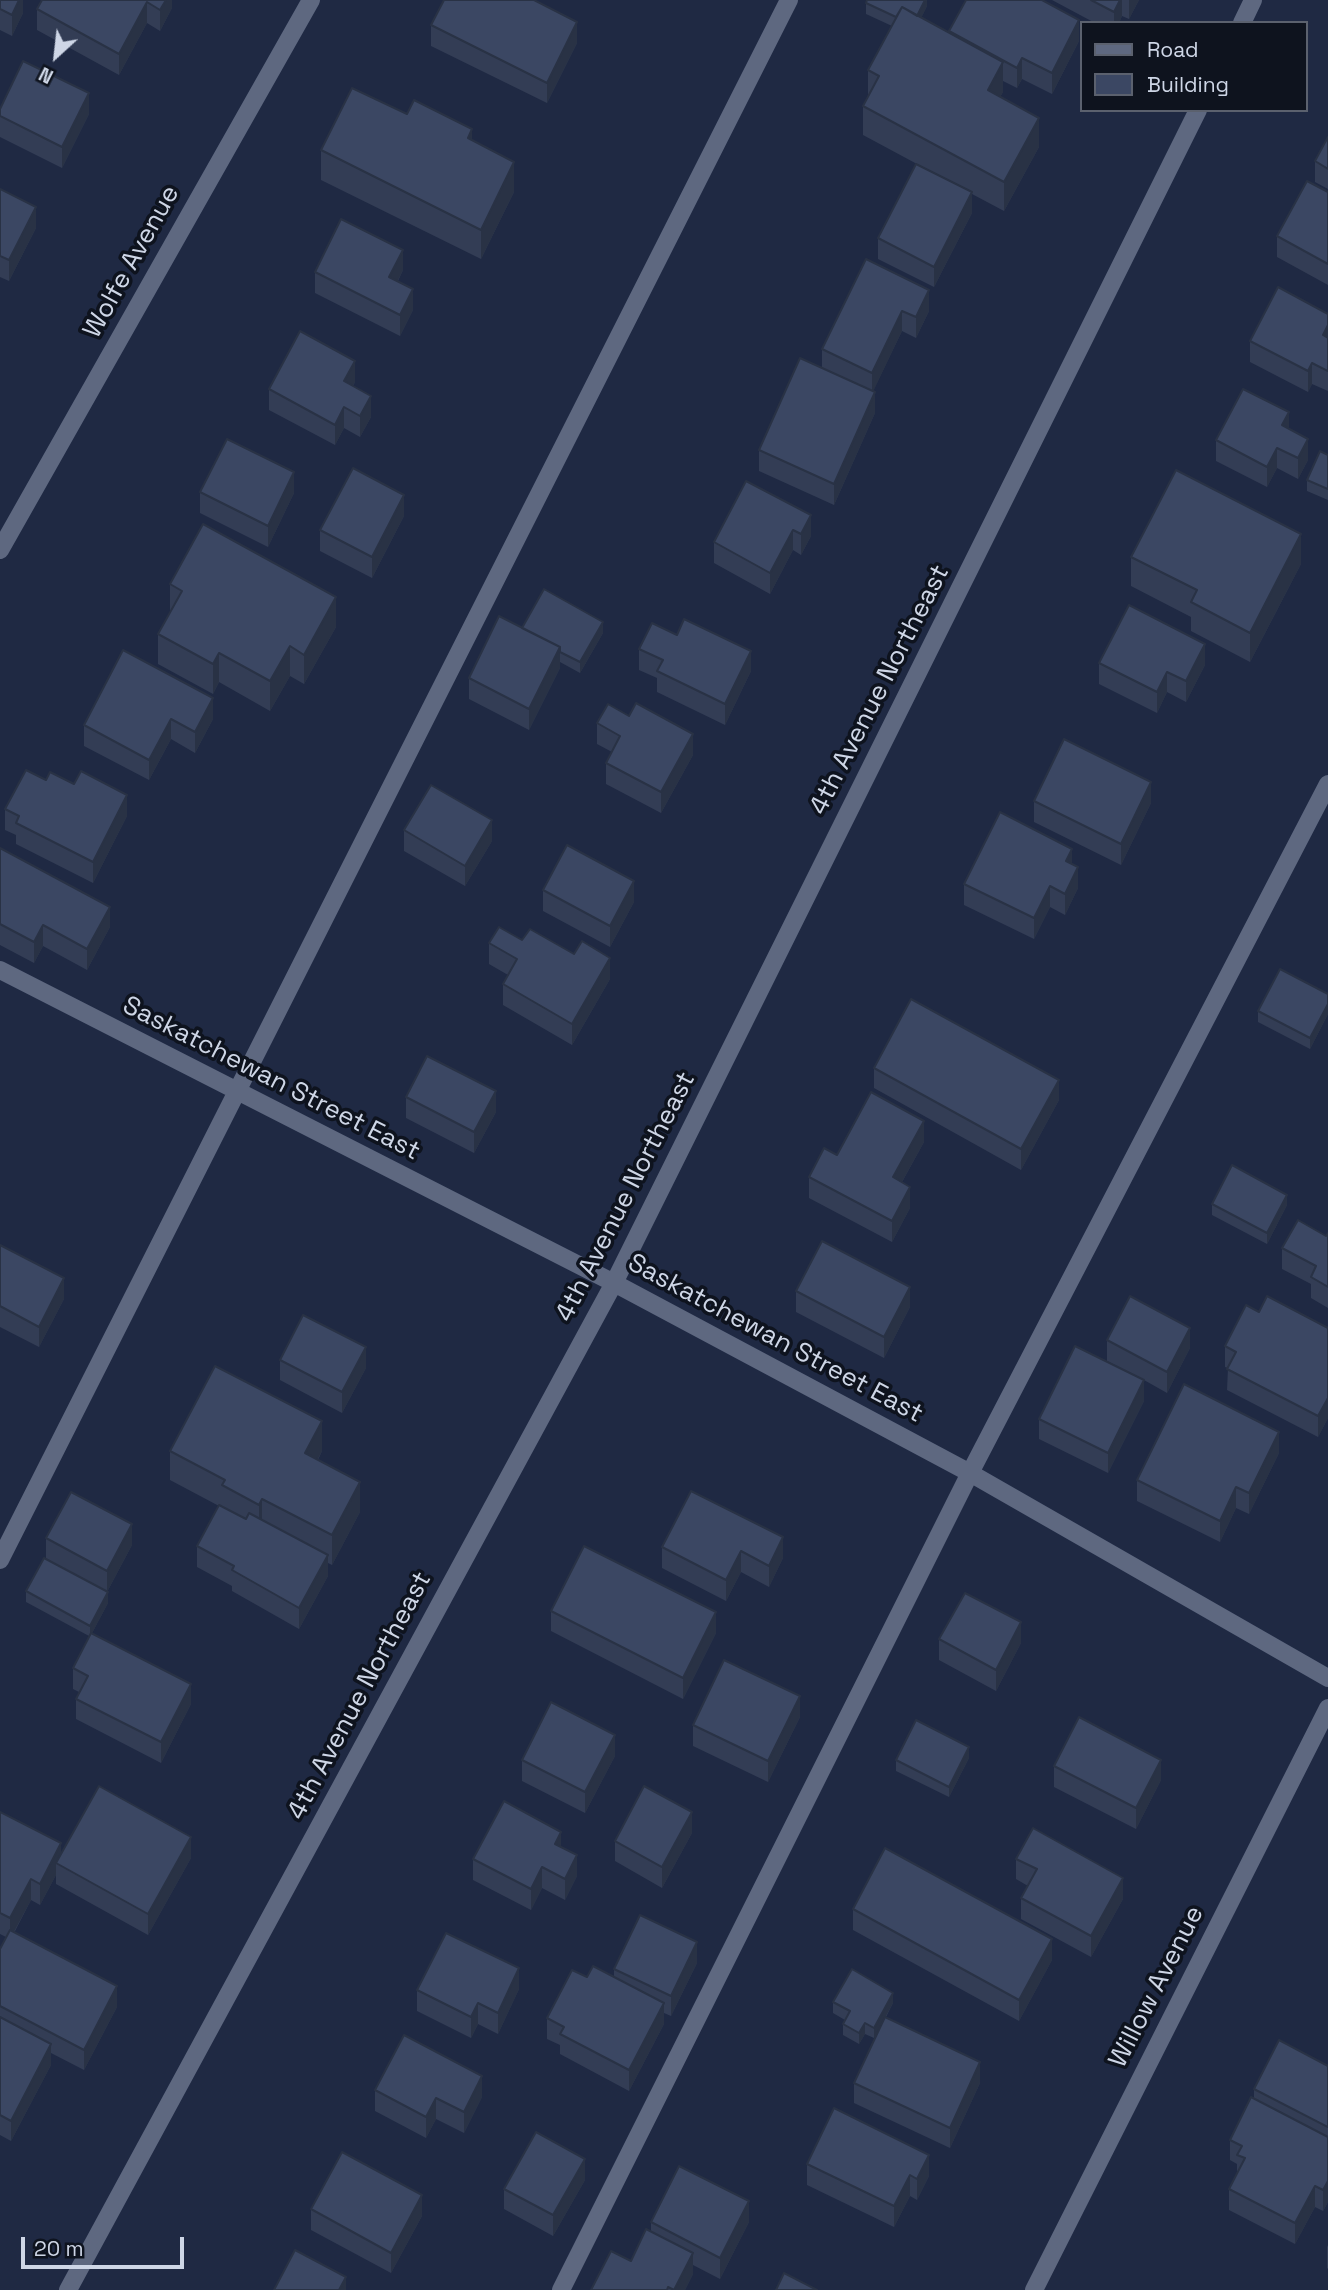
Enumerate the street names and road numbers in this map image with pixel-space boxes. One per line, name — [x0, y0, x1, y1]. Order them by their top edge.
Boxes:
street label: Wolfe Avenue — [77, 180, 187, 344]
street label: 4th Avenue Northeast — [803, 560, 957, 820]
street label: Saskatchewan Street East — [117, 990, 425, 1168]
street label: 4th Avenue Northeast — [549, 1067, 703, 1327]
street label: Saskatchewan Street East — [622, 1248, 928, 1430]
street label: 4th Avenue Northeast — [281, 1567, 439, 1825]
street label: Willow Avenue — [1103, 1901, 1211, 2073]

